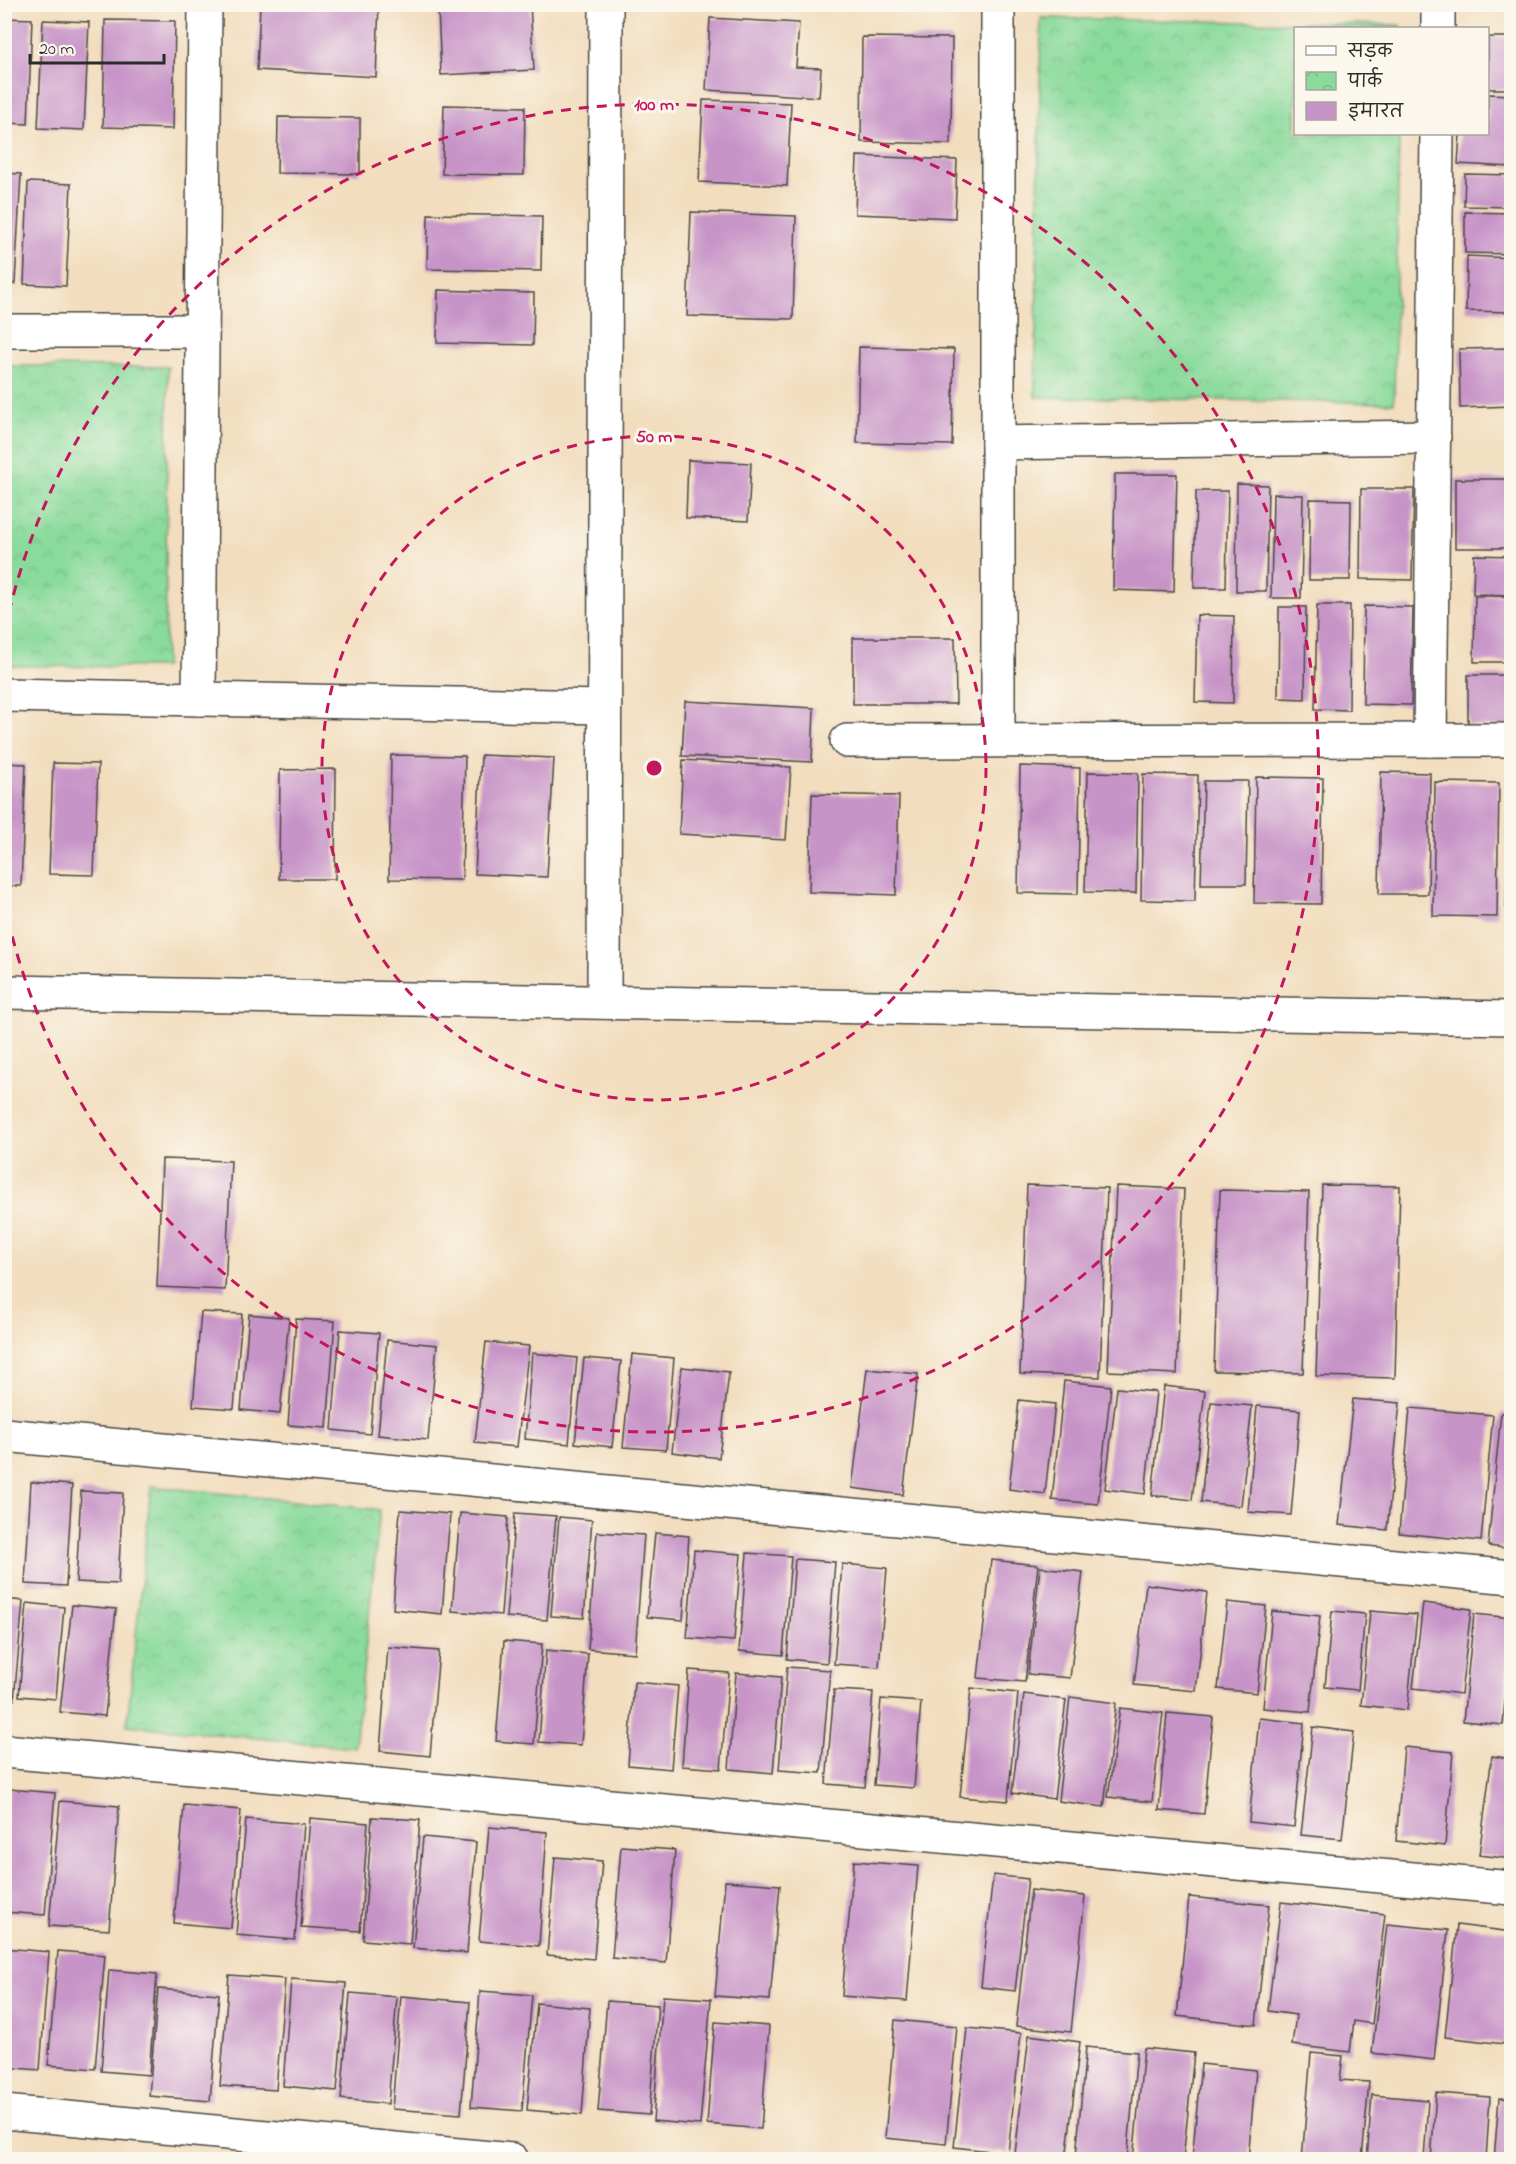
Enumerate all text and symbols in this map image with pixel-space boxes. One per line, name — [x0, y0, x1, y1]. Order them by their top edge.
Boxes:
scale bar — [30, 27, 164, 65]
legend — [1294, 27, 1489, 135]
text: 20 m — [39, 37, 74, 63]
text: सड़क — [1347, 40, 1393, 66]
text: पार्क — [1347, 67, 1383, 96]
text: 100 m — [634, 93, 674, 119]
text: इमारत — [1348, 100, 1404, 126]
text: 50 m — [636, 425, 672, 451]
centre of rings — [644, 758, 664, 778]

